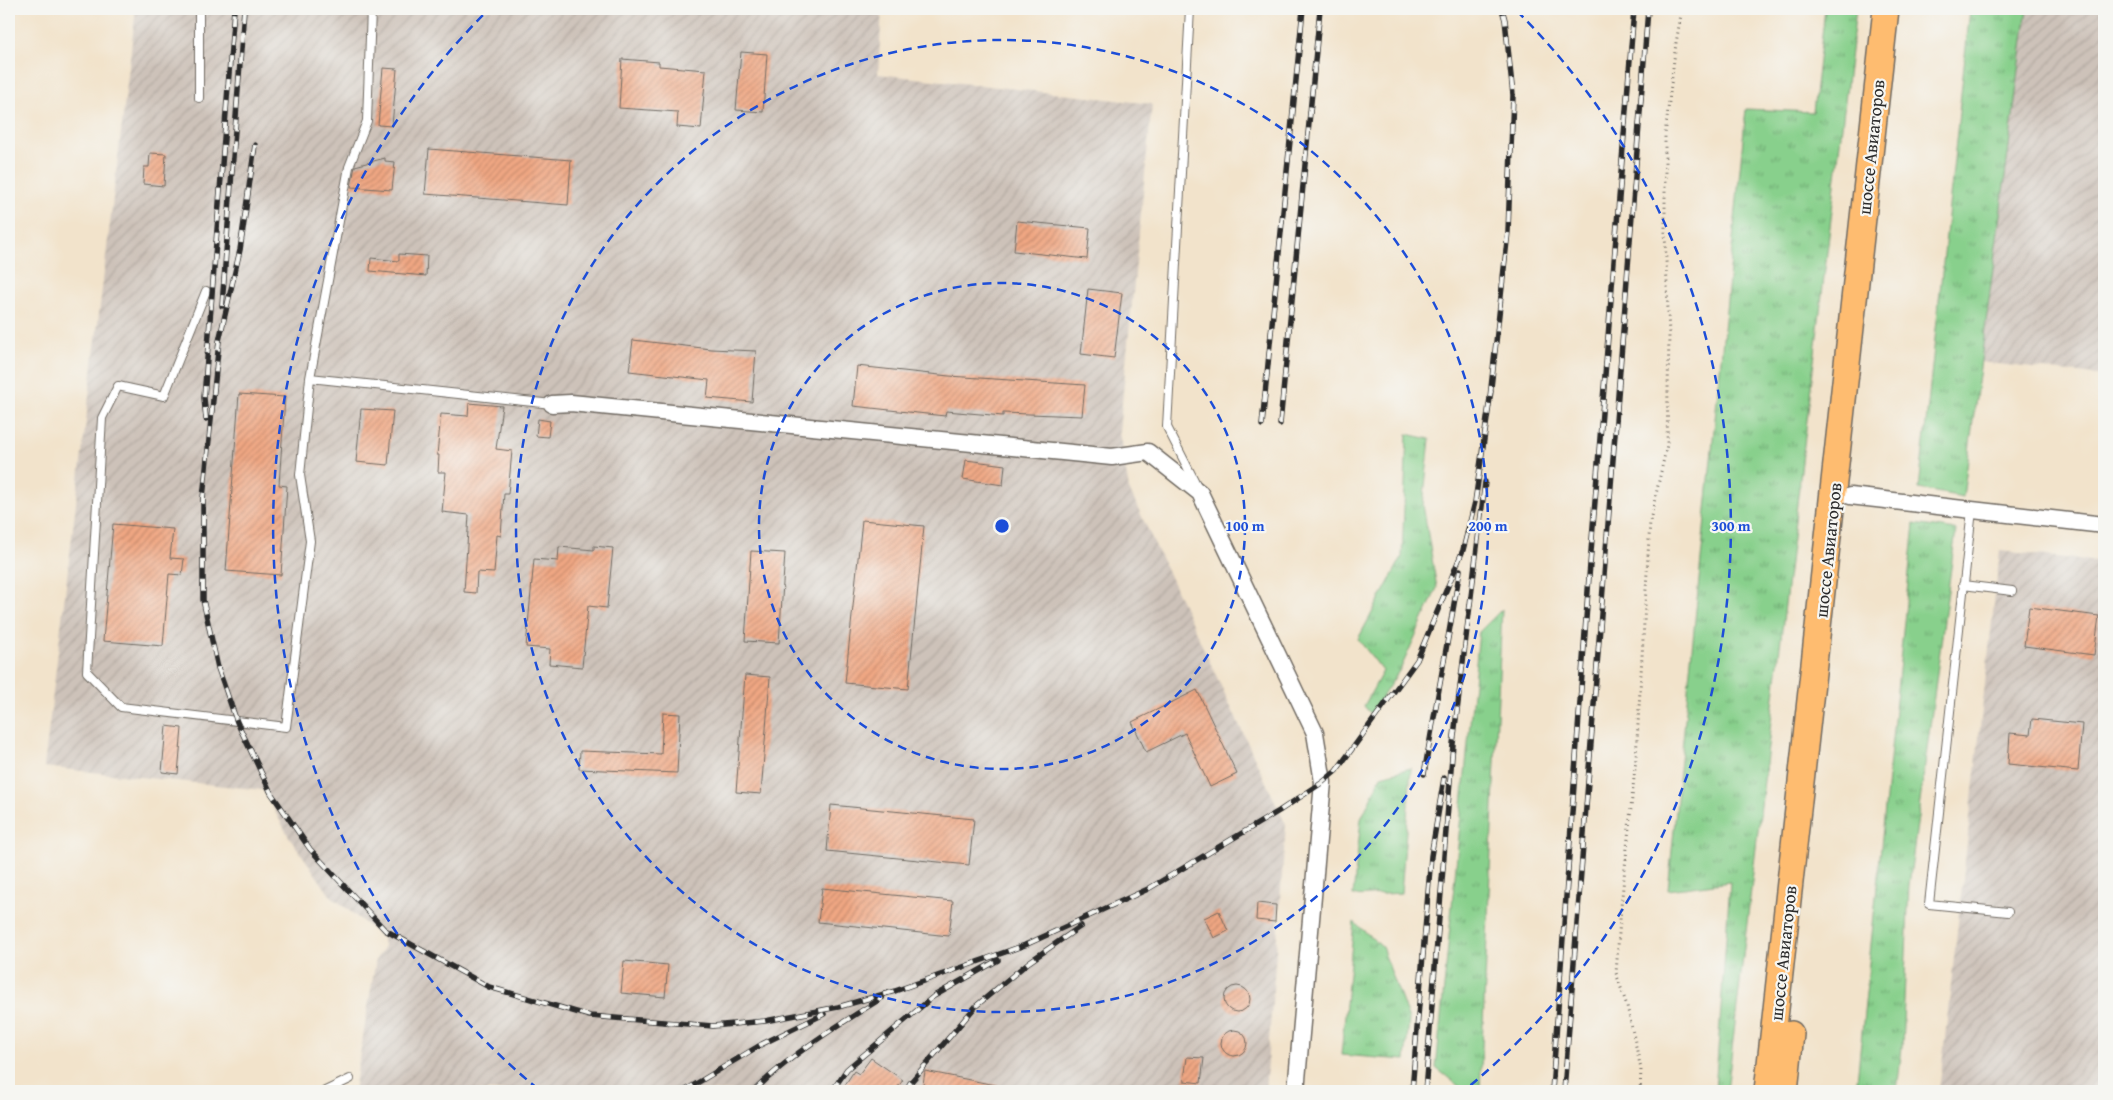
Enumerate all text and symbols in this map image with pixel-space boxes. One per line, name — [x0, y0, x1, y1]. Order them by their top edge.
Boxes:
street label: шоссе Авиаторов — [1850, 78, 1892, 216]
street label: шоссе Авиаторов — [1807, 481, 1849, 619]
text: 100 m — [1225, 515, 1265, 536]
text: 200 m — [1468, 515, 1508, 536]
text: 300 m — [1711, 515, 1751, 536]
centre of rings — [993, 517, 1011, 535]
street label: шоссе Авиаторов — [1762, 884, 1804, 1022]

